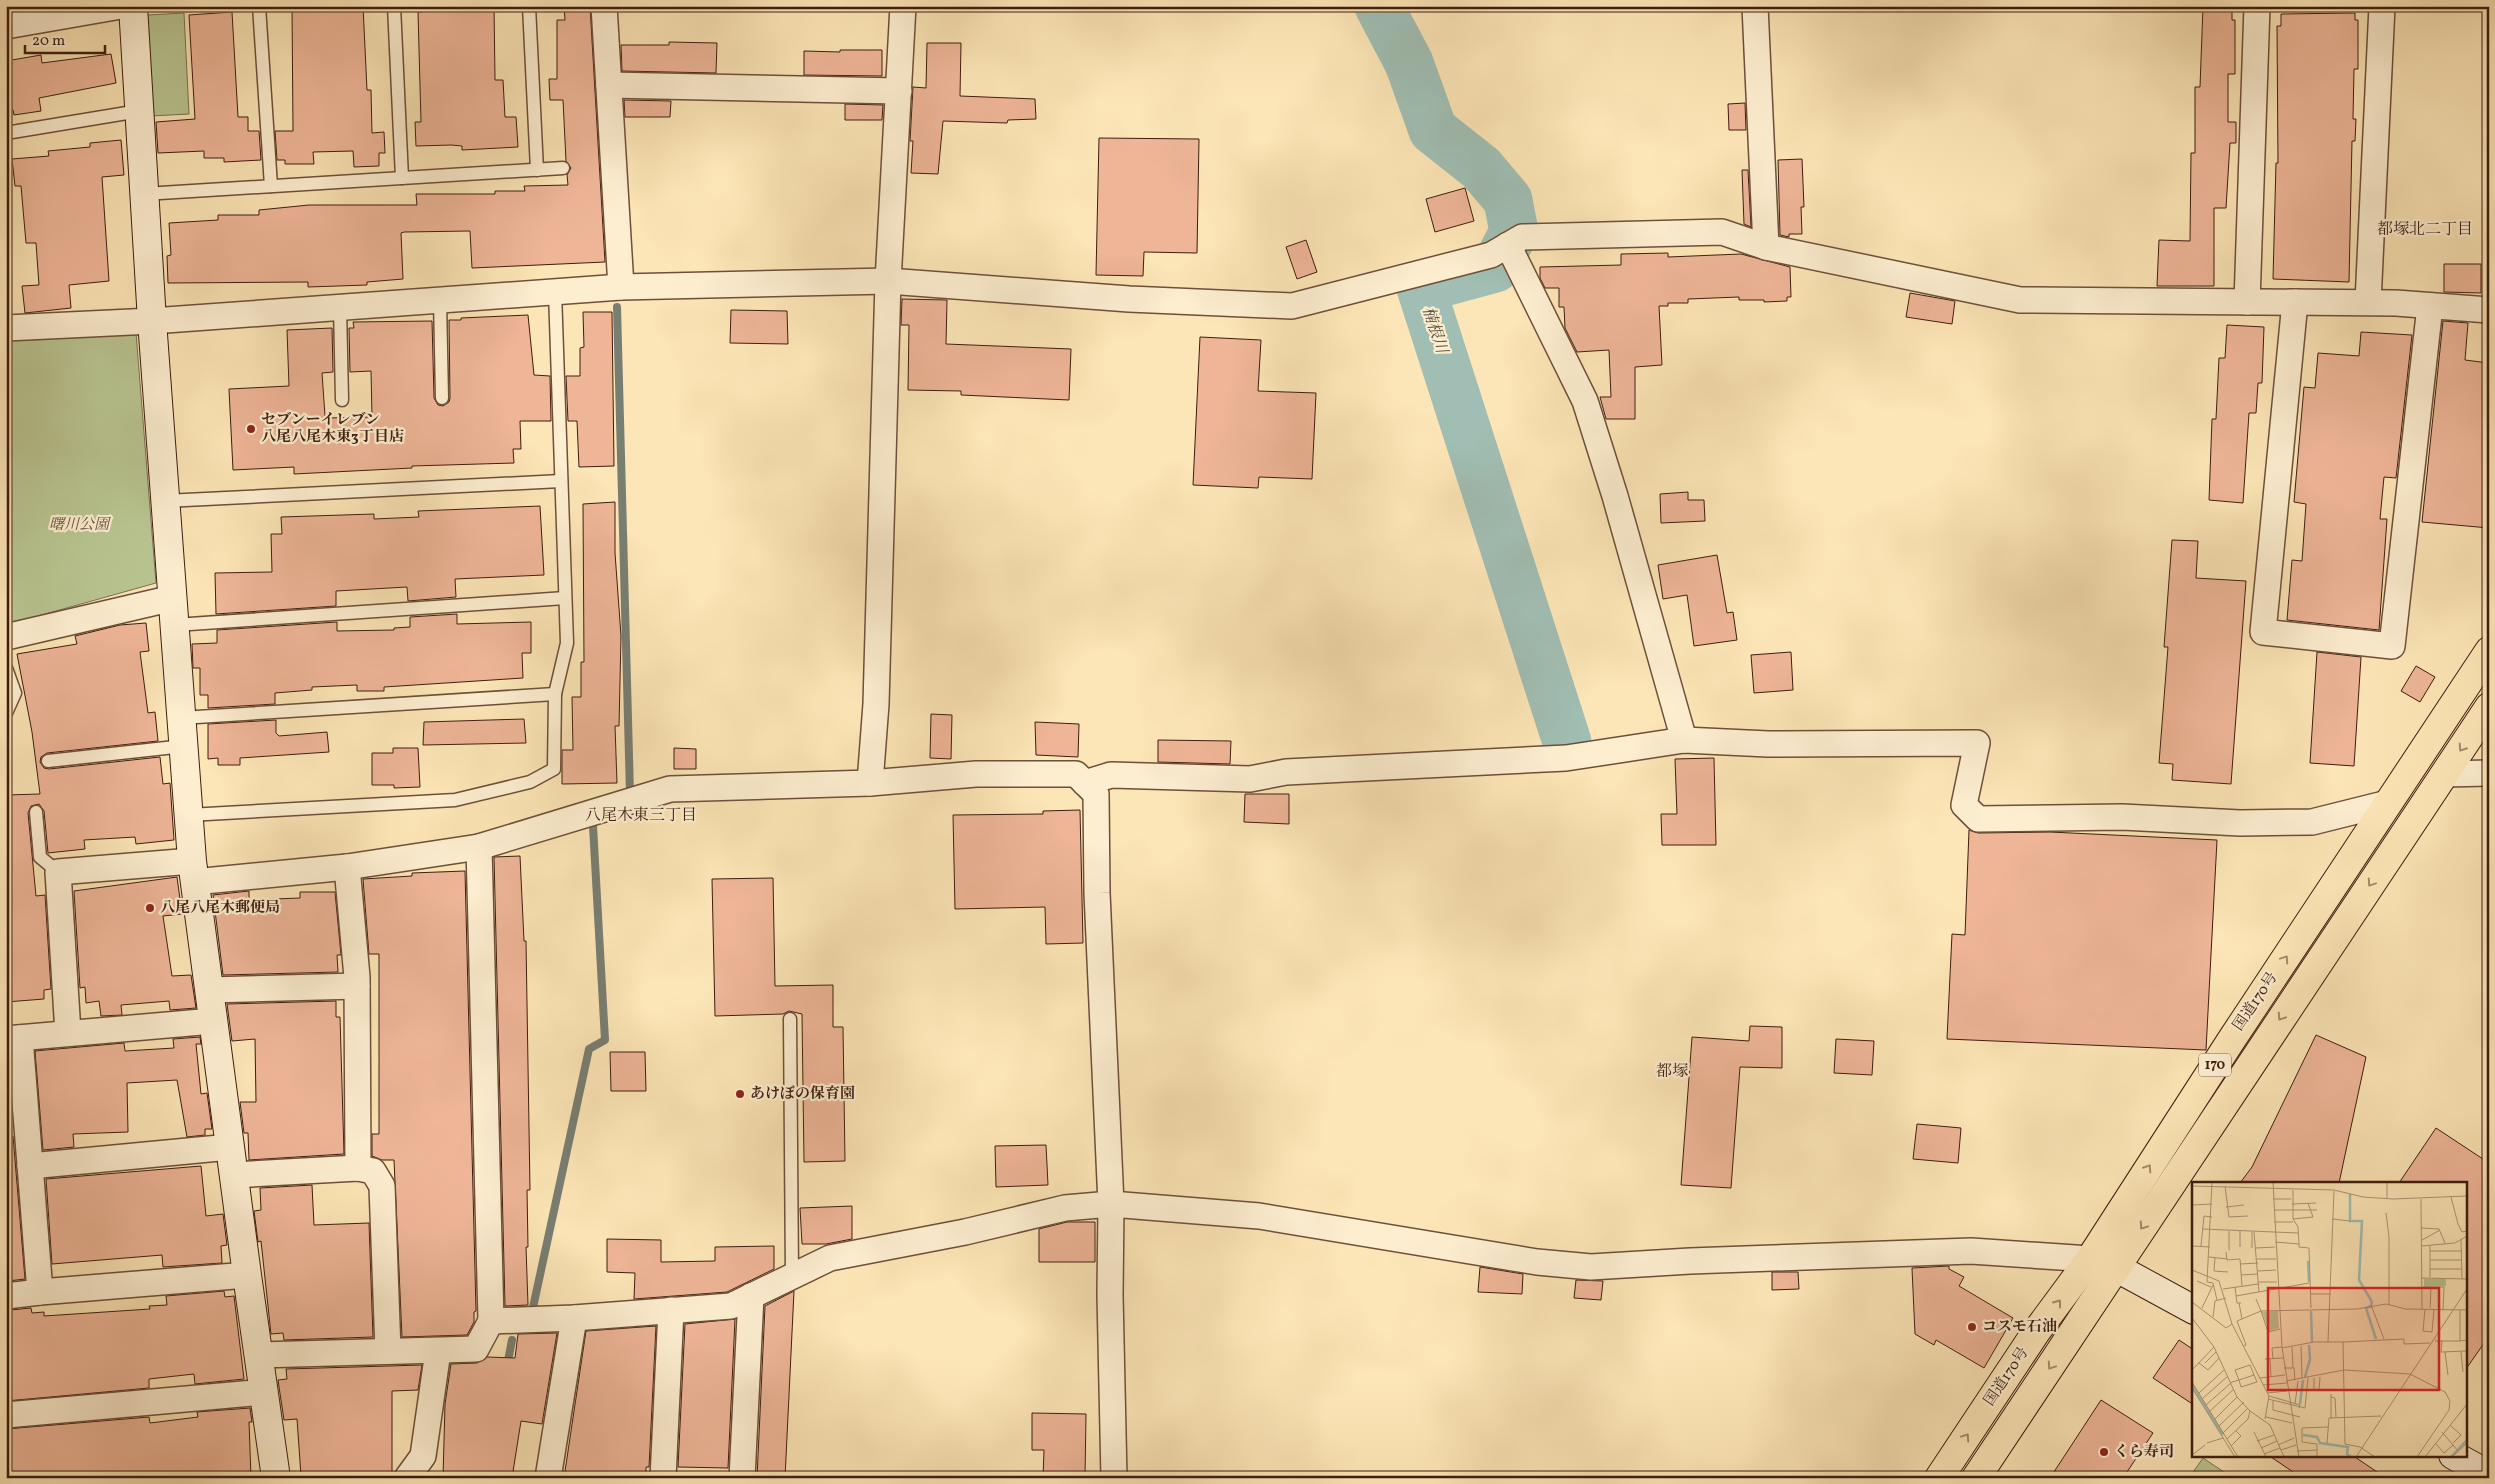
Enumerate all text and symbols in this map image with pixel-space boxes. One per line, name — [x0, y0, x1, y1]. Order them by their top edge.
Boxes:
scale bar — [25, 22, 105, 54]
text: 20 m — [32, 31, 65, 52]
district label: 都塚北二丁目 — [2377, 219, 2473, 241]
water label: 楠根川 — [1416, 304, 1452, 358]
place label: セブンーイレブン 八尾八尾木東3丁目店 — [261, 410, 404, 448]
marker: セブンーイレブン 八尾八尾木東3丁目店 — [245, 423, 257, 435]
park label: 曙川公園 — [49, 515, 112, 536]
one-way arrow — [2459, 742, 2468, 751]
district label: 八尾木東三丁目 — [585, 805, 697, 827]
one-way arrow — [2368, 877, 2377, 886]
place label: 八尾八尾木郵便局 — [160, 898, 280, 919]
marker: 八尾八尾木郵便局 — [144, 902, 156, 914]
one-way arrow — [2279, 955, 2288, 964]
street label: 国道170号 — [2229, 969, 2283, 1035]
one-way arrow — [2278, 1012, 2287, 1021]
road number: 170 — [2199, 1054, 2231, 1076]
district label: 都塚 — [1656, 1061, 1688, 1083]
place label: あけぼの保育園 — [750, 1084, 855, 1105]
marker: あけぼの保育園 — [734, 1088, 746, 1100]
one-way arrow — [2142, 1164, 2152, 1173]
inset map — [2192, 1182, 2468, 1456]
one-way arrow — [2139, 1221, 2149, 1230]
one-way arrow — [2052, 1299, 2061, 1309]
place label: コスモ石油 — [1982, 1317, 2057, 1338]
marker: コスモ石油 — [1966, 1321, 1978, 1333]
street label: 国道170号 — [1980, 1344, 2034, 1410]
one-way arrow — [2047, 1361, 2057, 1370]
one-way arrow — [1960, 1433, 1970, 1442]
place label: くら寿司 — [2114, 1442, 2174, 1463]
marker: くら寿司 — [2098, 1446, 2110, 1458]

